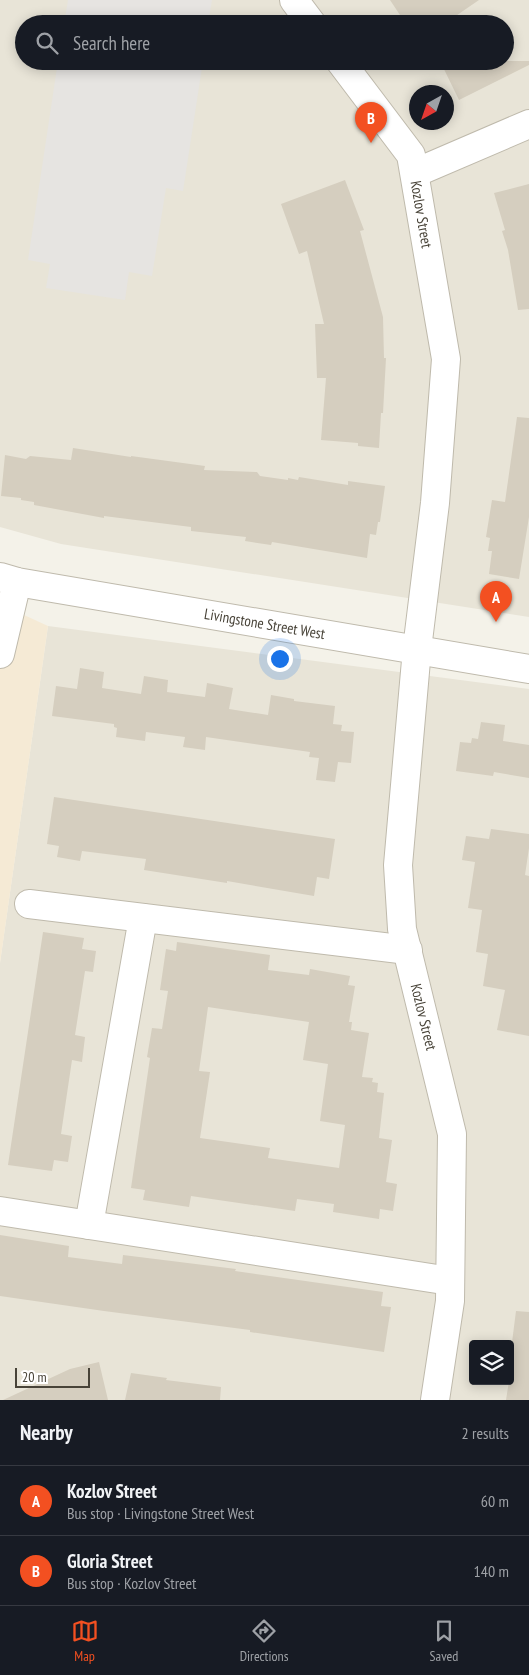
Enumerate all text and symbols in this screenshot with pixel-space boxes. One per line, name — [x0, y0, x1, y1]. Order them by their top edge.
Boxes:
search box — [15, 15, 514, 70]
icon: search — [33, 29, 61, 57]
text: Search here — [73, 31, 150, 55]
north arrow — [409, 85, 454, 130]
pin: B — [355, 102, 387, 143]
street label: Kozlov Street — [407, 179, 437, 249]
pin: A — [480, 581, 512, 622]
street label: Livingstone Street West — [203, 604, 327, 643]
your location — [267, 646, 293, 672]
street label: Kozlov Street — [407, 982, 441, 1052]
map controls — [469, 1340, 514, 1385]
button: layers — [469, 1340, 514, 1385]
scale bar — [15, 1365, 90, 1388]
text: 20 m — [22, 1368, 47, 1386]
text: Nearby — [20, 1419, 73, 1446]
text: 2 results — [462, 1423, 509, 1443]
text: Kozlov Street — [67, 1479, 157, 1503]
text: A — [32, 1491, 40, 1511]
text: 60 m — [481, 1491, 509, 1511]
text: Bus stop · Livingstone Street West — [67, 1503, 254, 1523]
text: Gloria Street — [67, 1549, 152, 1573]
text: B — [32, 1561, 40, 1581]
text: 140 m — [474, 1561, 509, 1581]
text: Bus stop · Kozlov Street — [67, 1573, 197, 1593]
tab: Map — [71, 1617, 99, 1665]
tab: Directions — [240, 1617, 288, 1665]
tab: Saved — [430, 1617, 458, 1665]

